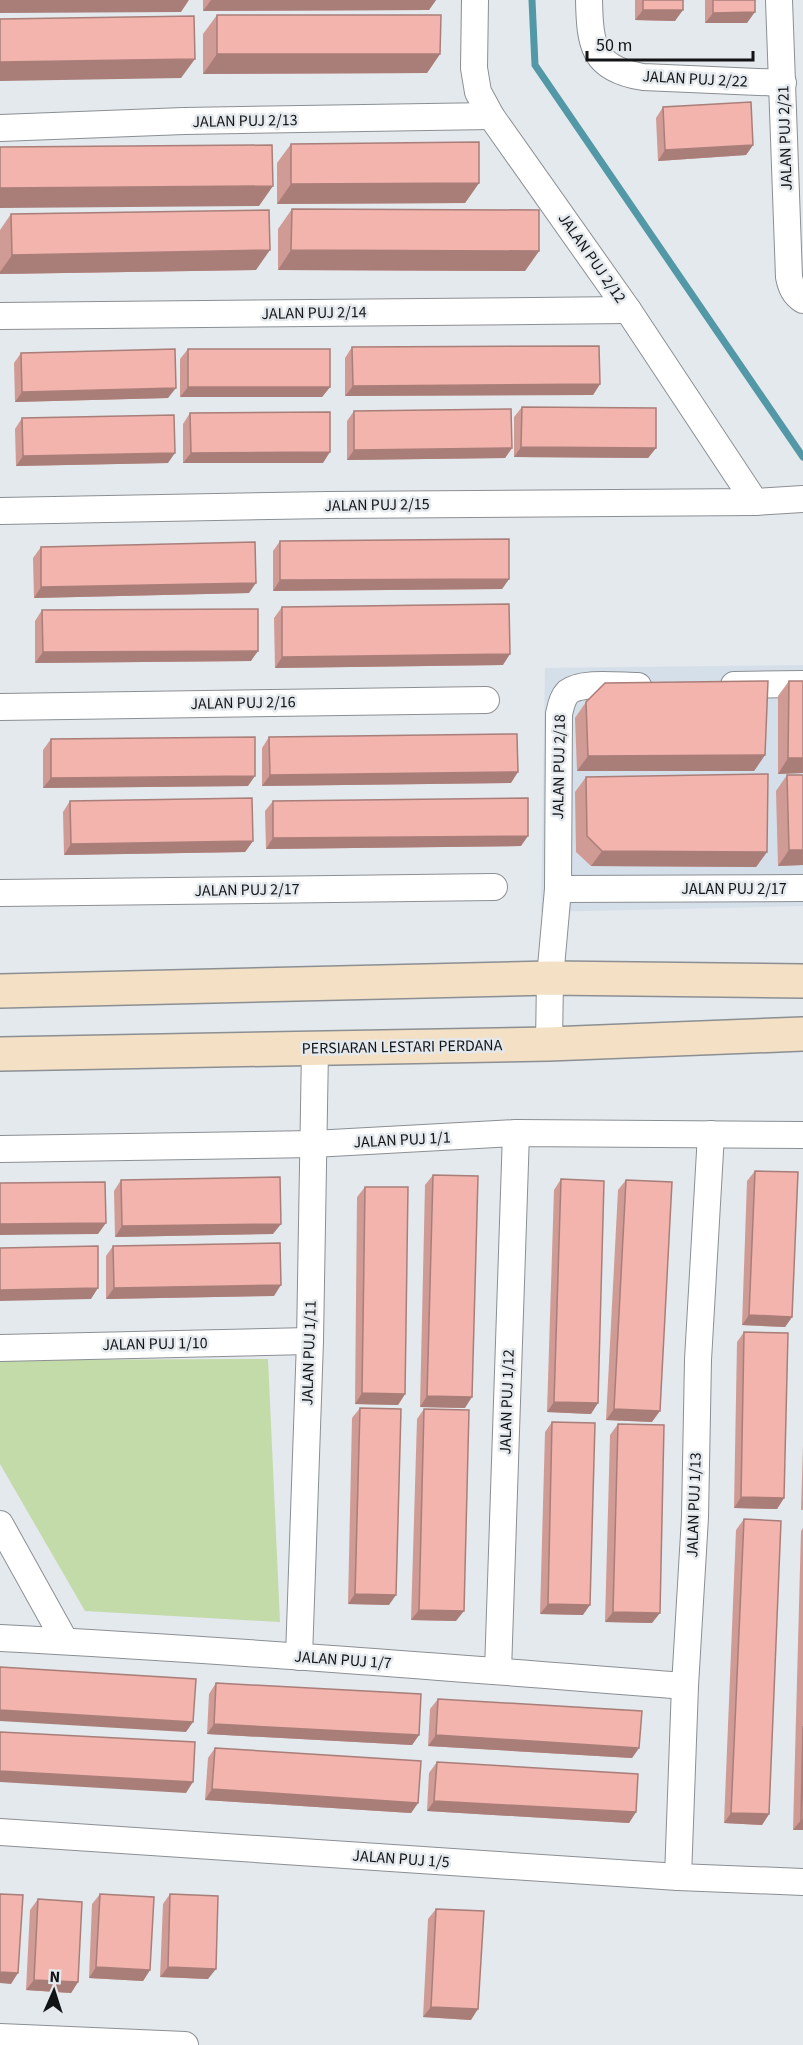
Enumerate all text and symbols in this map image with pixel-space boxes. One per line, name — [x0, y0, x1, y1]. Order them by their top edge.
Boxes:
scale bar — [587, 24, 754, 62]
text: 50 m — [596, 33, 632, 58]
street label: JALAN PUJ 2/22 — [642, 65, 748, 93]
street label: JALAN PUJ 2/21 — [772, 85, 798, 191]
street label: JALAN PUJ 2/13 — [192, 109, 298, 133]
street label: JALAN PUJ 2/12 — [553, 209, 631, 307]
street label: JALAN PUJ 2/14 — [261, 301, 367, 325]
street label: JALAN PUJ 2/15 — [324, 493, 430, 517]
street label: JALAN PUJ 2/16 — [190, 691, 296, 715]
street label: JALAN PUJ 2/18 — [547, 714, 571, 820]
street label: JALAN PUJ 2/17 — [194, 878, 300, 902]
street label: JALAN PUJ 2/17 — [681, 878, 787, 900]
street label: PERSIARAN LESTARI PERDANA — [301, 1034, 503, 1060]
street label: JALAN PUJ 1/1 — [353, 1126, 451, 1154]
street label: JALAN PUJ 1/11 — [296, 1300, 322, 1406]
street label: JALAN PUJ 1/10 — [102, 1332, 208, 1356]
street label: JALAN PUJ 1/12 — [494, 1349, 520, 1455]
street label: JALAN PUJ 1/13 — [681, 1452, 707, 1558]
street label: JALAN PUJ 1/7 — [294, 1646, 392, 1674]
street label: JALAN PUJ 1/5 — [352, 1845, 450, 1873]
north arrow — [24, 1961, 84, 2021]
text: N — [49, 1966, 61, 1988]

